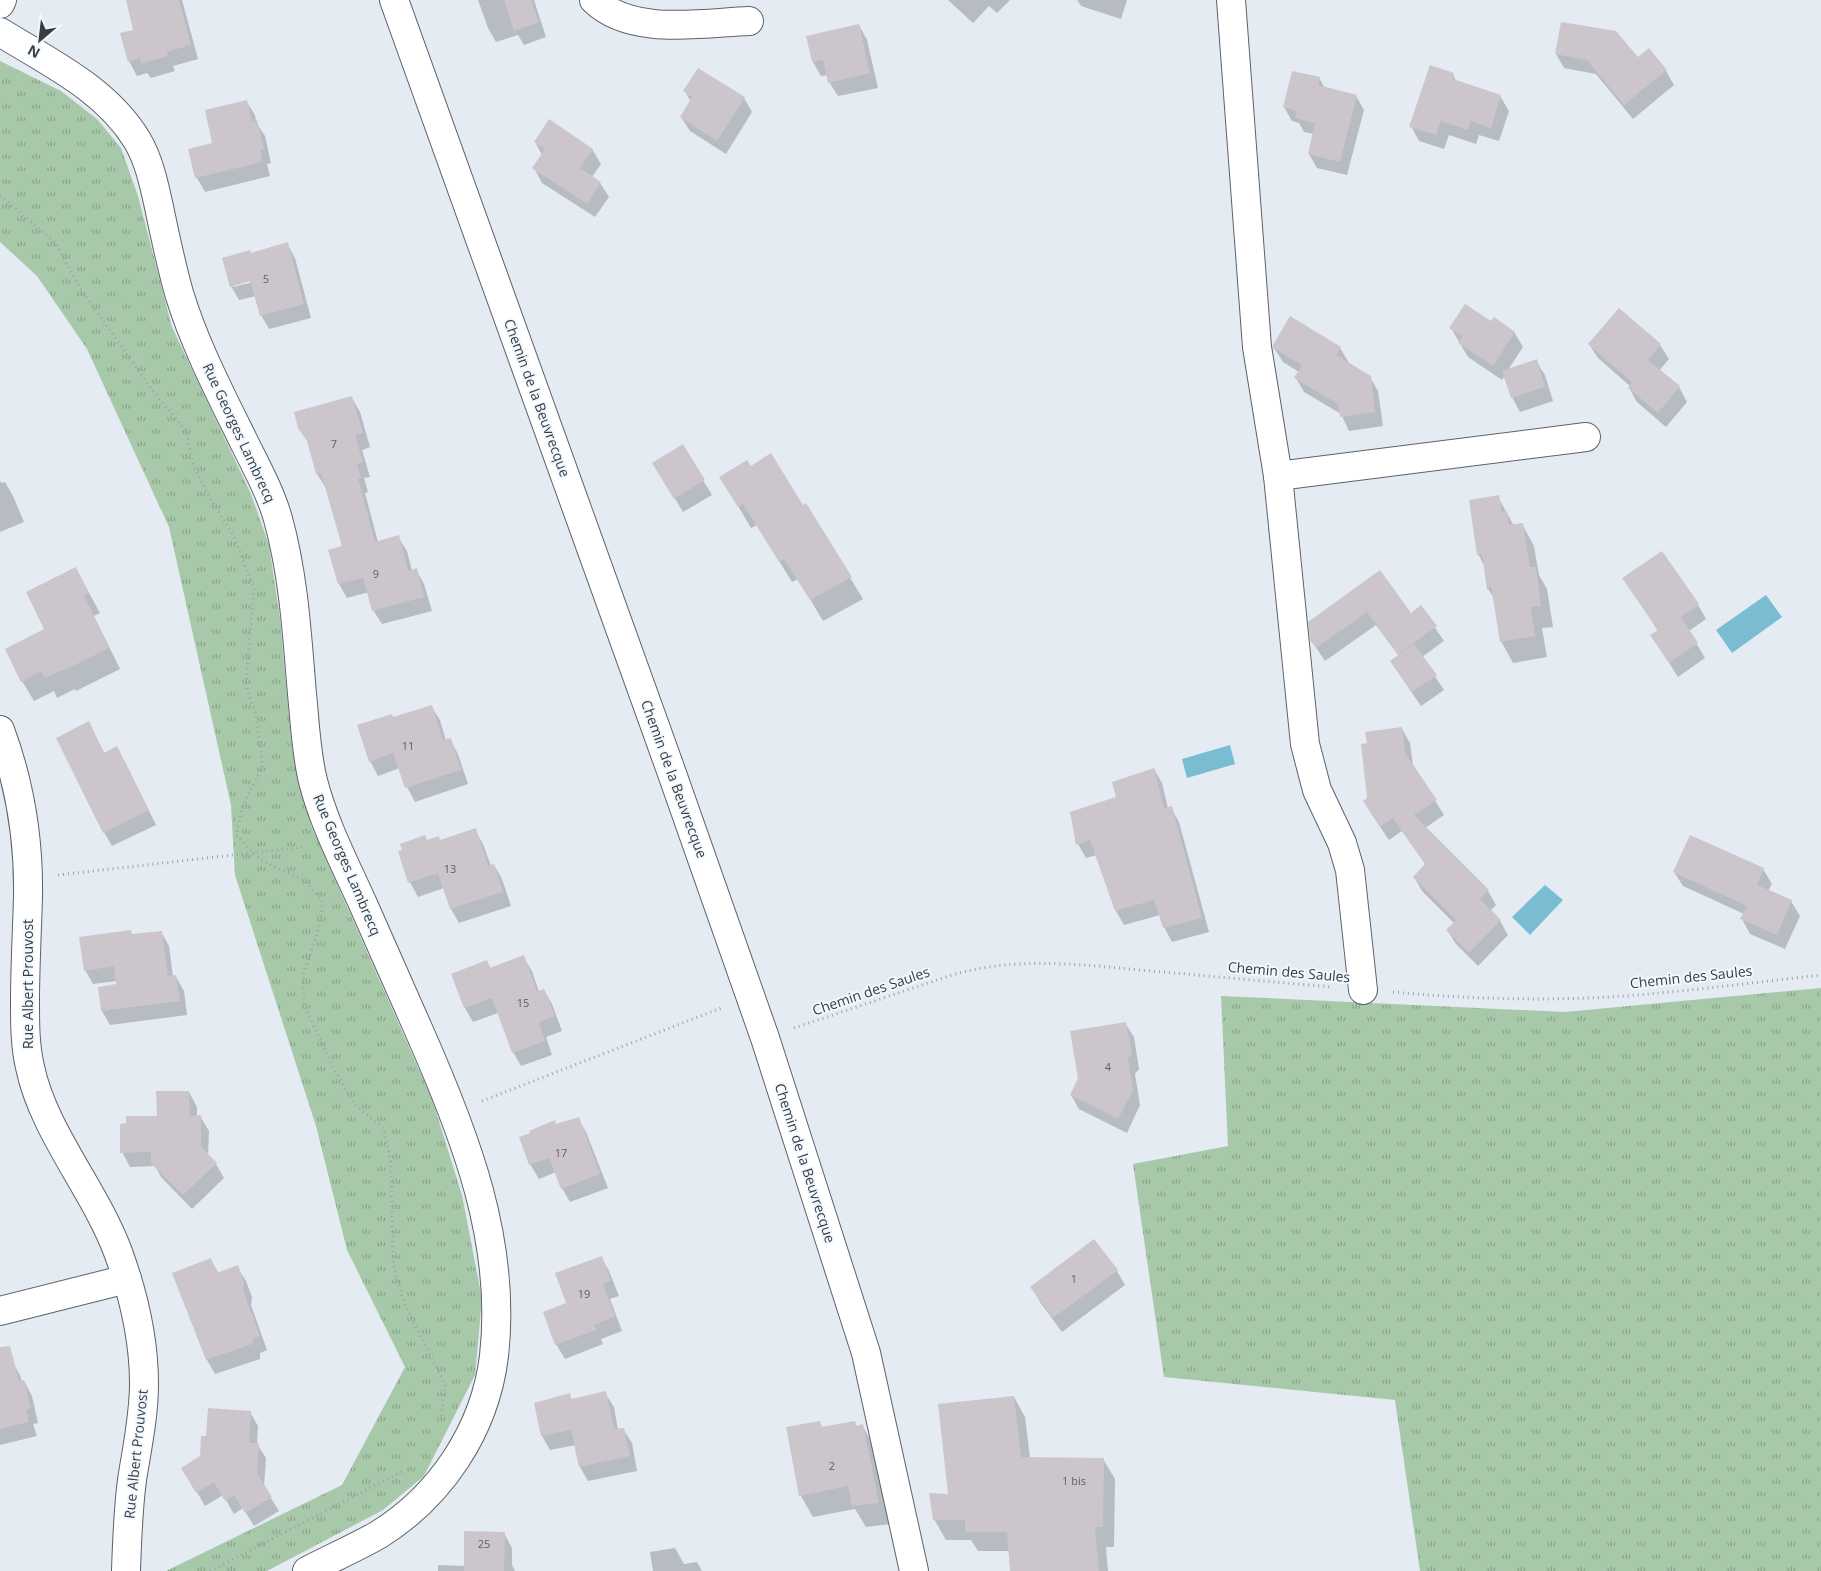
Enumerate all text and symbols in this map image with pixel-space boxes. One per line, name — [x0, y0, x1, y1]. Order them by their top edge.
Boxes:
north arrow — [15, 15, 65, 65]
text: N — [24, 41, 43, 63]
house number: 5 — [263, 271, 269, 286]
street label: Chemin de la Beuvrecque — [500, 316, 575, 480]
street label: Rue Georges Lambrecq — [199, 360, 280, 506]
house number: 7 — [331, 436, 337, 451]
house number: 9 — [373, 566, 379, 581]
street label: Chemin de la Beuvrecque — [637, 697, 712, 861]
house number: 11 — [402, 738, 414, 753]
street label: Rue Georges Lambrecq — [309, 791, 386, 939]
house number: 13 — [444, 861, 456, 876]
street label: Rue Albert Prouvost — [18, 919, 37, 1049]
street label: Chemin des Saules — [1227, 957, 1351, 986]
street label: Chemin des Saules — [810, 961, 932, 1020]
street label: Chemin des Saules — [1629, 961, 1753, 992]
house number: 15 — [517, 995, 529, 1010]
house number: 4 — [1105, 1059, 1112, 1074]
street label: Chemin de la Beuvrecque — [771, 1081, 840, 1245]
house number: 17 — [555, 1145, 567, 1160]
house number: 1 — [1071, 1271, 1077, 1286]
house number: 19 — [578, 1286, 590, 1301]
street label: Rue Albert Prouvost — [119, 1388, 152, 1520]
house number: 2 — [829, 1458, 835, 1473]
house number: 1 bis — [1062, 1473, 1086, 1488]
house number: 25 — [478, 1536, 490, 1551]

